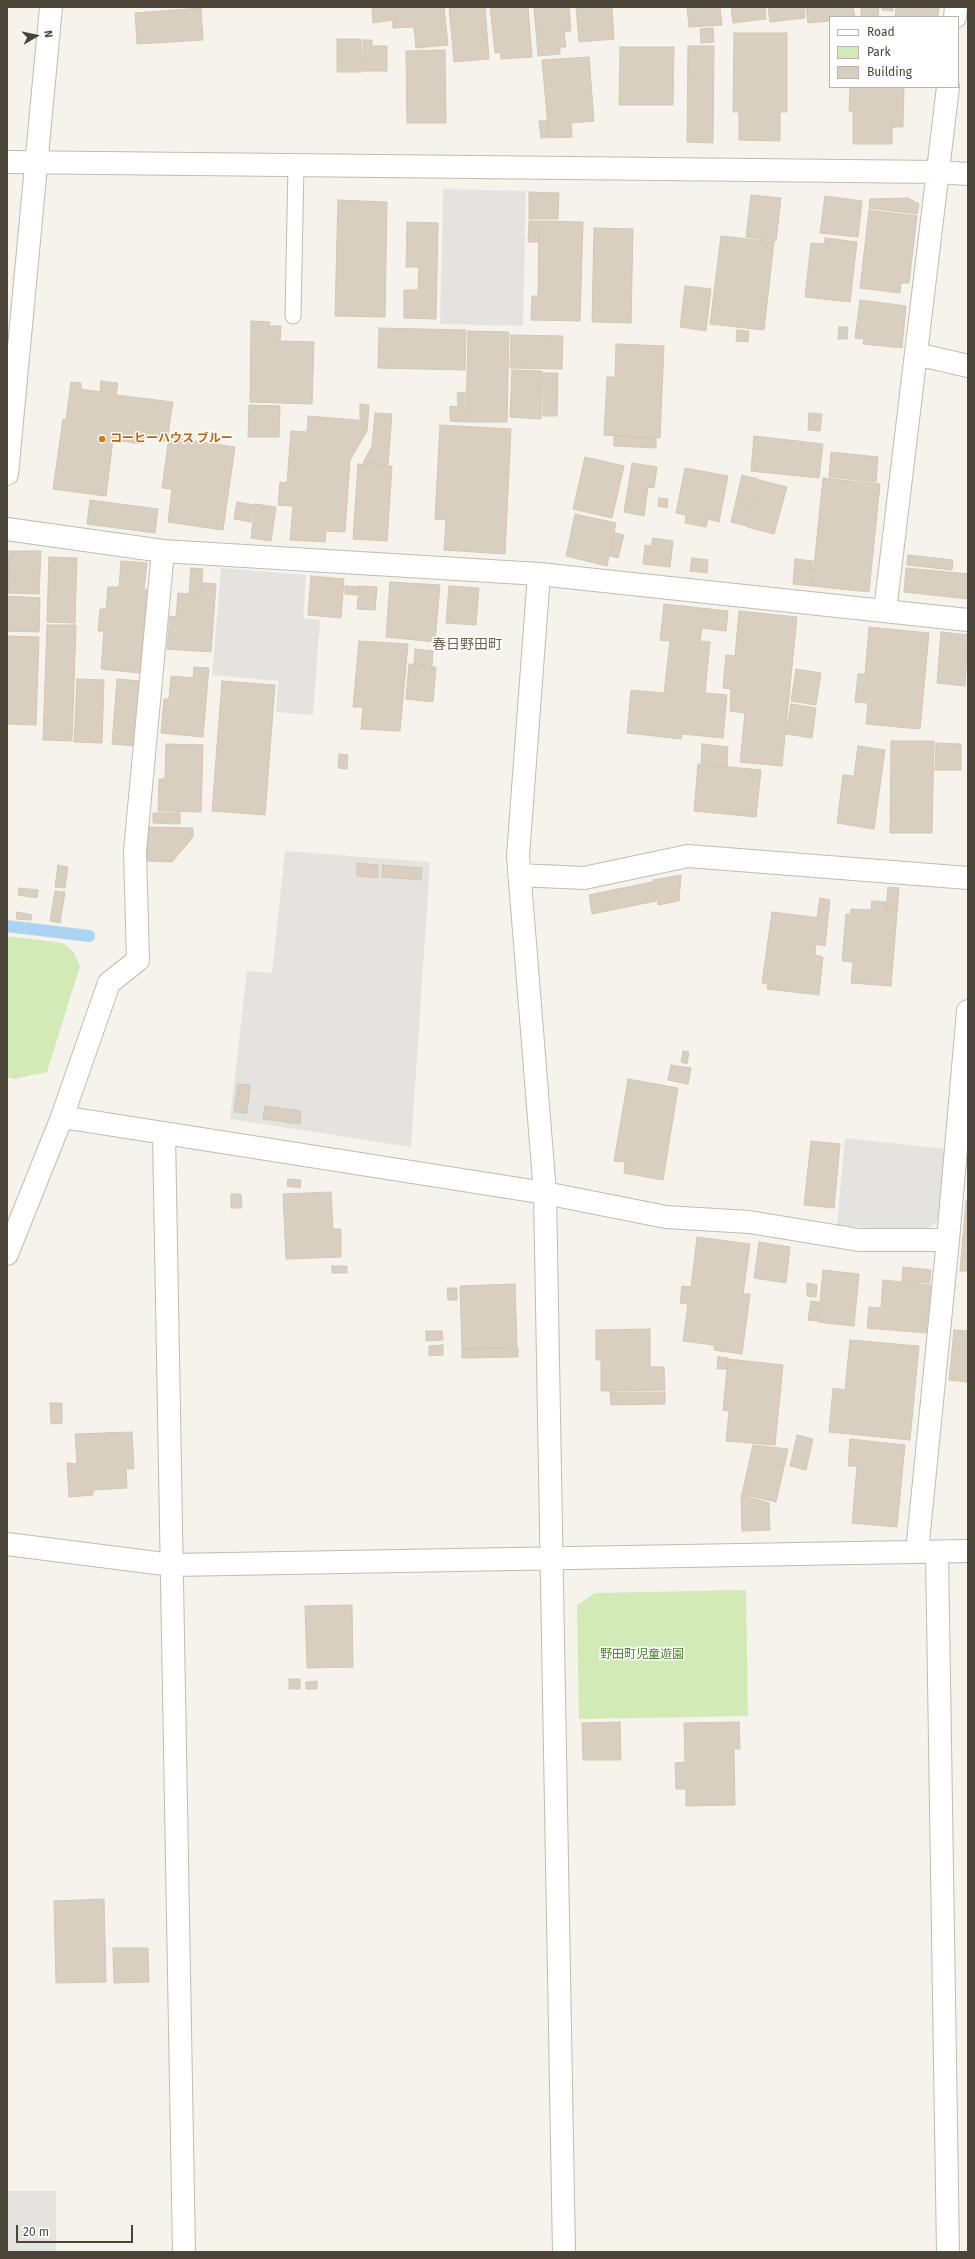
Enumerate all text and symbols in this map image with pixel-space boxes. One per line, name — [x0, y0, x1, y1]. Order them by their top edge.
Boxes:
north arrow — [16, 16, 56, 56]
legend — [829, 16, 959, 88]
text: Road — [867, 25, 895, 39]
text: N — [41, 29, 55, 39]
text: Park — [867, 45, 891, 59]
text: Building — [867, 65, 912, 79]
place label: コーヒーハウス ブルー — [110, 432, 233, 446]
marker: コーヒーハウス ブルー — [97, 434, 107, 444]
district label: 春日野田町 — [432, 637, 502, 653]
park label: 野田町児童遊園 — [600, 1648, 684, 1662]
scale bar — [18, 2217, 135, 2243]
text: 20 m — [23, 2225, 49, 2239]

